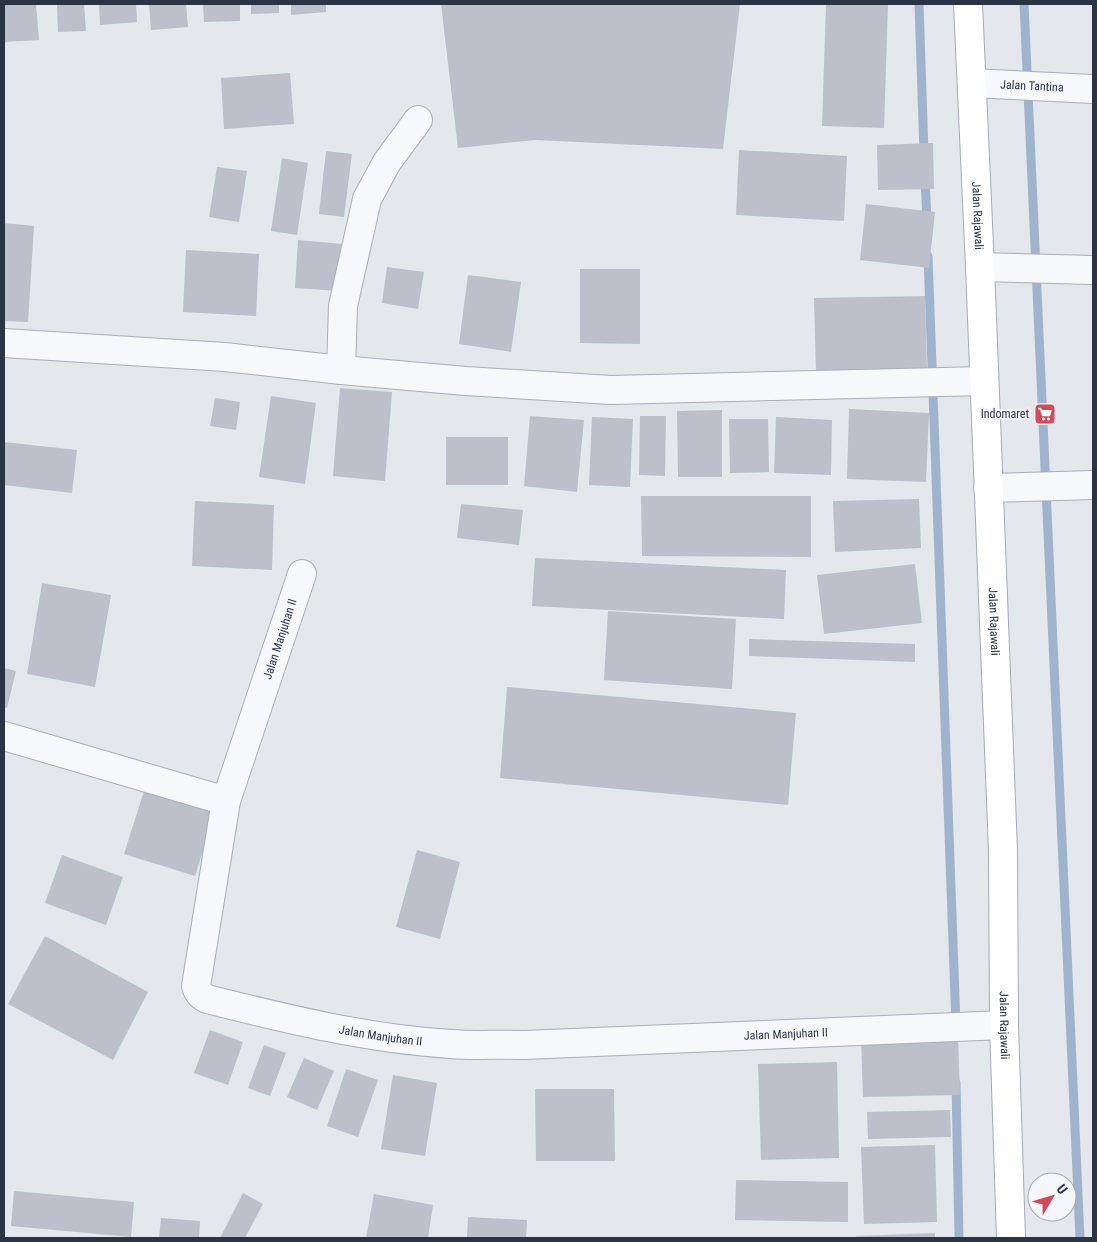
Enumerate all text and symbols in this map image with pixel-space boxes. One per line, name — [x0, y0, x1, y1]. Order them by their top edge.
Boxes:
street label: Jalan Tantina — [1000, 77, 1064, 95]
street label: Jalan Rajawali — [969, 181, 986, 250]
supermarket icon: Indomaret — [1033, 402, 1057, 426]
place label: Indomaret — [981, 407, 1029, 421]
street label: Jalan Rajawali — [986, 587, 1002, 656]
street label: Jalan Manjuhan II — [260, 597, 300, 681]
street label: Jalan Rajawali — [997, 991, 1012, 1060]
street label: Jalan Manjuhan II — [338, 1022, 423, 1049]
street label: Jalan Manjuhan II — [744, 1025, 828, 1043]
north arrow — [1027, 1172, 1077, 1222]
text: U — [1053, 1181, 1071, 1197]

